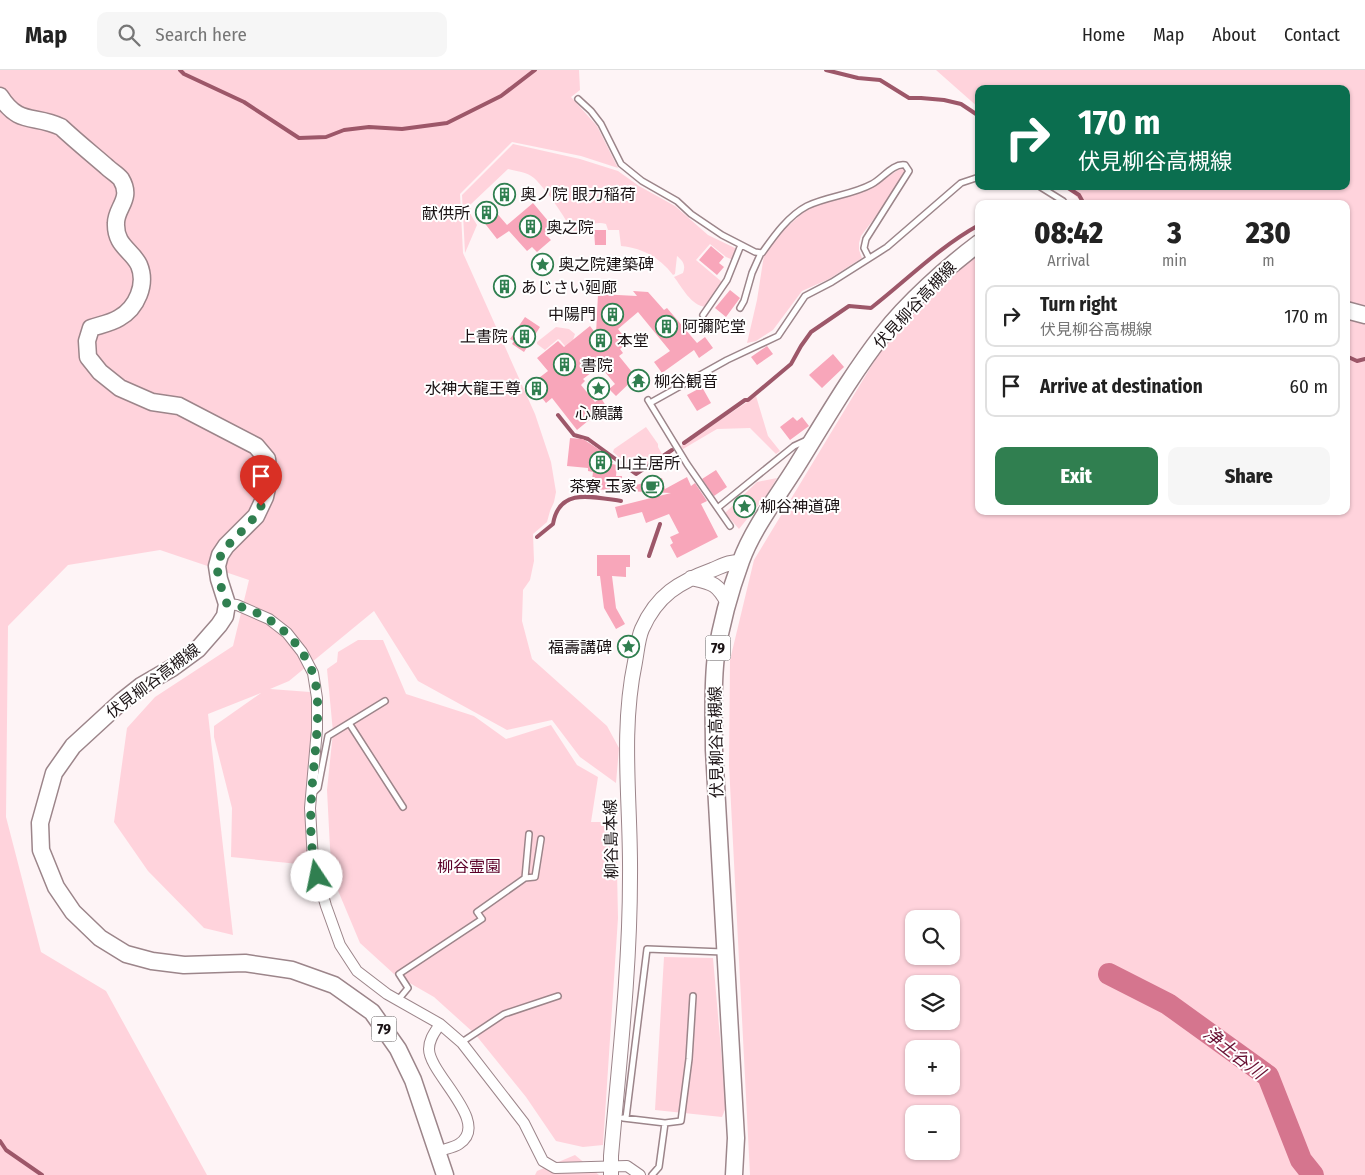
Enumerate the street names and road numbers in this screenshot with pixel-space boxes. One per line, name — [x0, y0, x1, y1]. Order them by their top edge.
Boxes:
street label: 伏見柳谷高槻線 — [870, 258, 960, 352]
road number: 79 — [706, 636, 730, 660]
street label: 伏見柳谷高槻線 — [103, 640, 203, 722]
street label: 伏見柳谷高槻線 — [706, 686, 726, 798]
street label: 柳谷島本線 — [601, 799, 621, 879]
road number: 79 — [372, 1016, 396, 1042]

